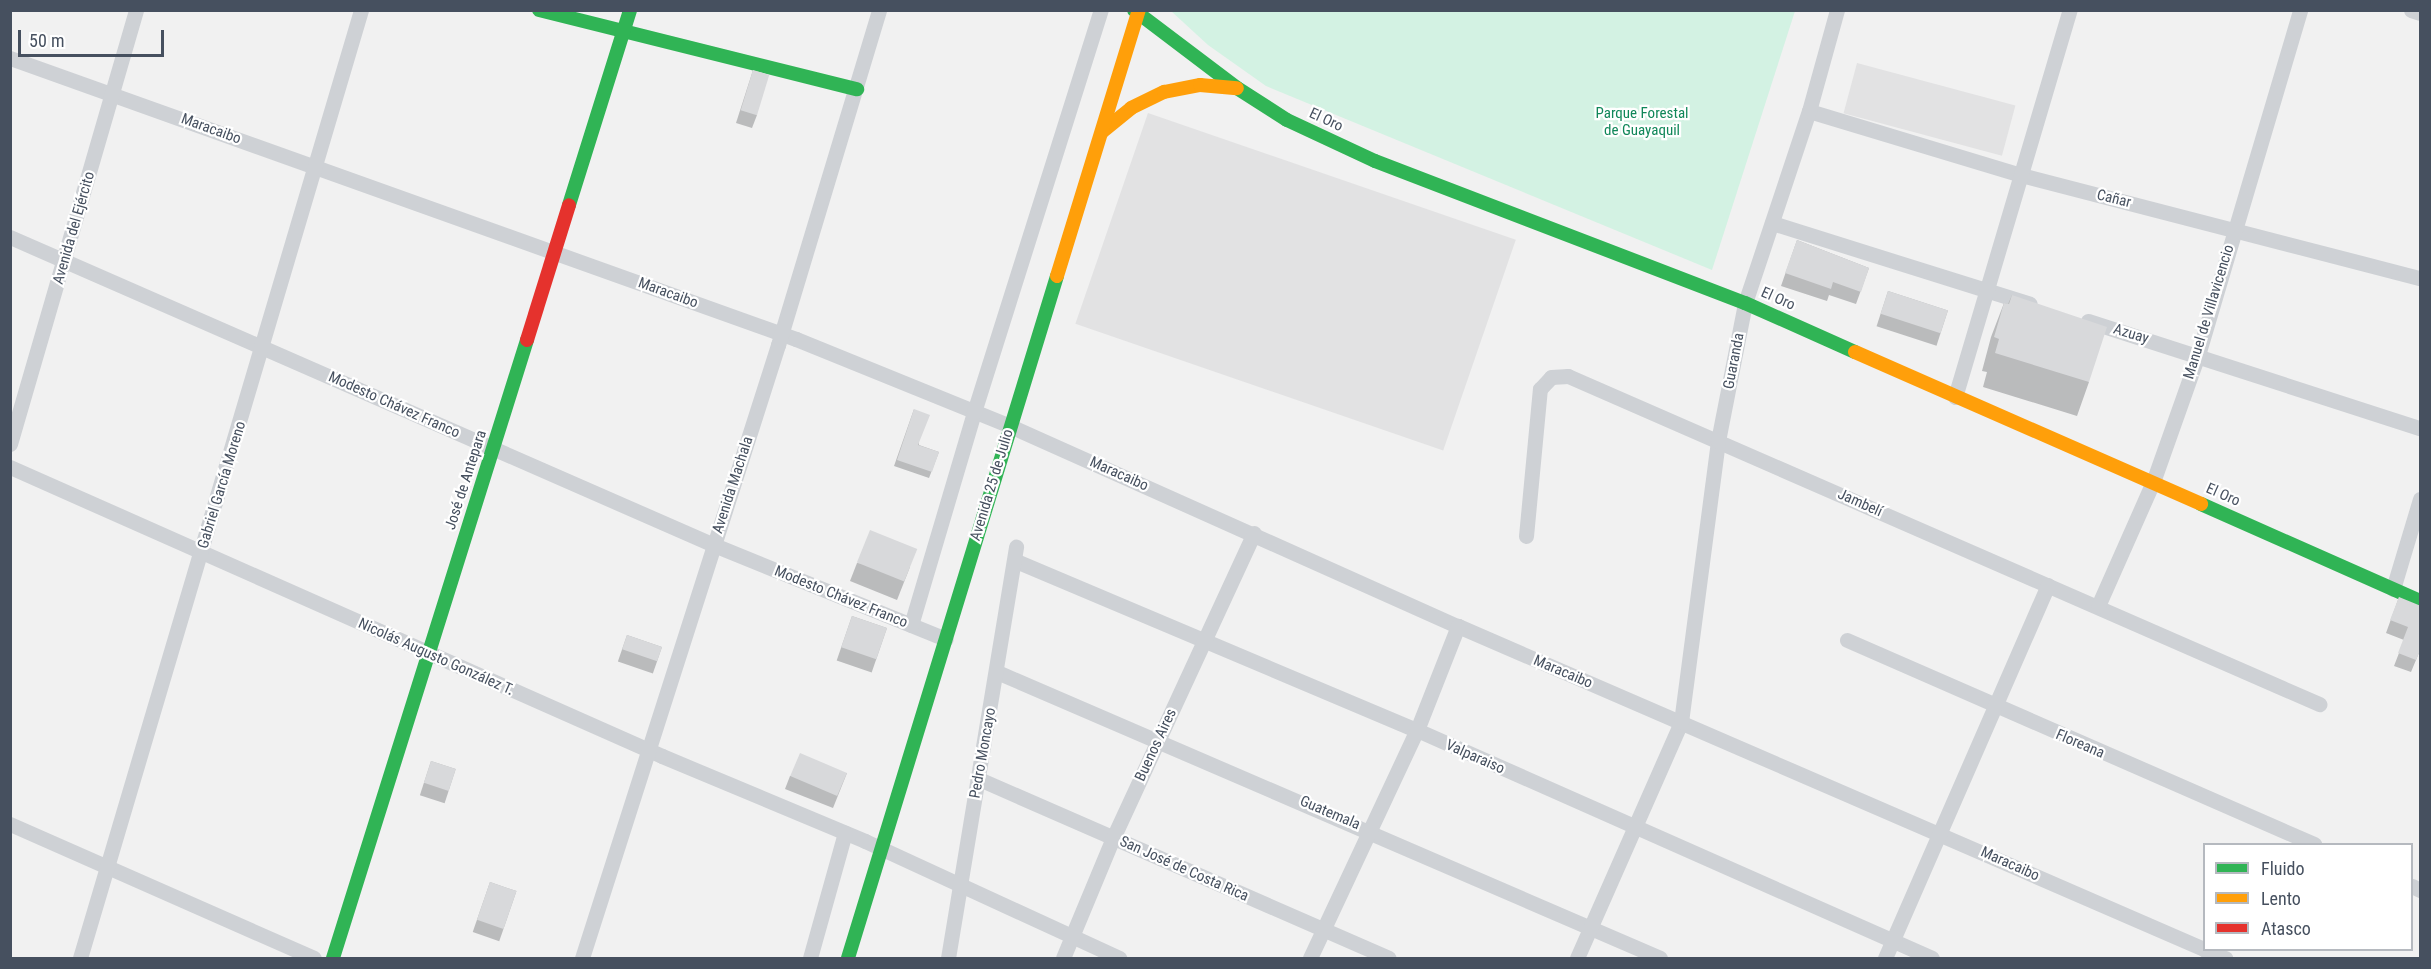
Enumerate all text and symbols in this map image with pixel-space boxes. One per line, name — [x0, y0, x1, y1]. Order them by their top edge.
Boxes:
scale bar — [21, 18, 166, 56]
text: 50 m — [29, 30, 64, 51]
street label: El Oro — [1306, 104, 1346, 136]
park label: Parque Forestal de Guayaquil — [1595, 104, 1689, 139]
street label: Maracaibo — [179, 110, 243, 148]
street label: Avenida del Ejército — [49, 170, 99, 286]
street label: Cañar — [2095, 186, 2133, 212]
street label: Manuel de Villavicencio — [2180, 243, 2238, 381]
street label: Maracaibo — [636, 274, 700, 312]
street label: El Oro — [1758, 284, 1798, 314]
street label: Azuay — [2111, 320, 2151, 348]
street label: Guaranda — [1720, 331, 1748, 391]
street label: Modesto Chávez Franco — [326, 368, 462, 442]
street label: Gabriel García Moreno — [194, 419, 250, 551]
street label: Avenida 25 de Julio — [967, 427, 1017, 543]
street label: José de Antepara — [441, 428, 491, 532]
street label: Avenida Machala — [709, 434, 757, 536]
street label: Maracaibo — [1087, 453, 1151, 495]
street label: El Oro — [2203, 480, 2243, 510]
street label: Jambelí — [1835, 485, 1885, 521]
street label: Modesto Chávez Franco — [772, 562, 910, 632]
street label: Nicolás Augusto González T. — [355, 614, 517, 700]
street label: Maracaibo — [1531, 652, 1595, 692]
street label: Pedro Moncayo — [966, 706, 1000, 800]
street label: Buenos Aires — [1131, 706, 1181, 784]
street label: Floreana — [2053, 726, 2107, 762]
street label: Valparaiso — [1443, 736, 1507, 778]
street label: Guatemala — [1297, 792, 1363, 834]
street label: San José de Costa Rica — [1117, 832, 1251, 906]
street label: Maracaibo — [1978, 843, 2042, 885]
legend — [2203, 843, 2413, 951]
text: Fluido — [2261, 858, 2305, 879]
text: Lento — [2261, 888, 2301, 909]
text: Atasco — [2261, 918, 2311, 939]

